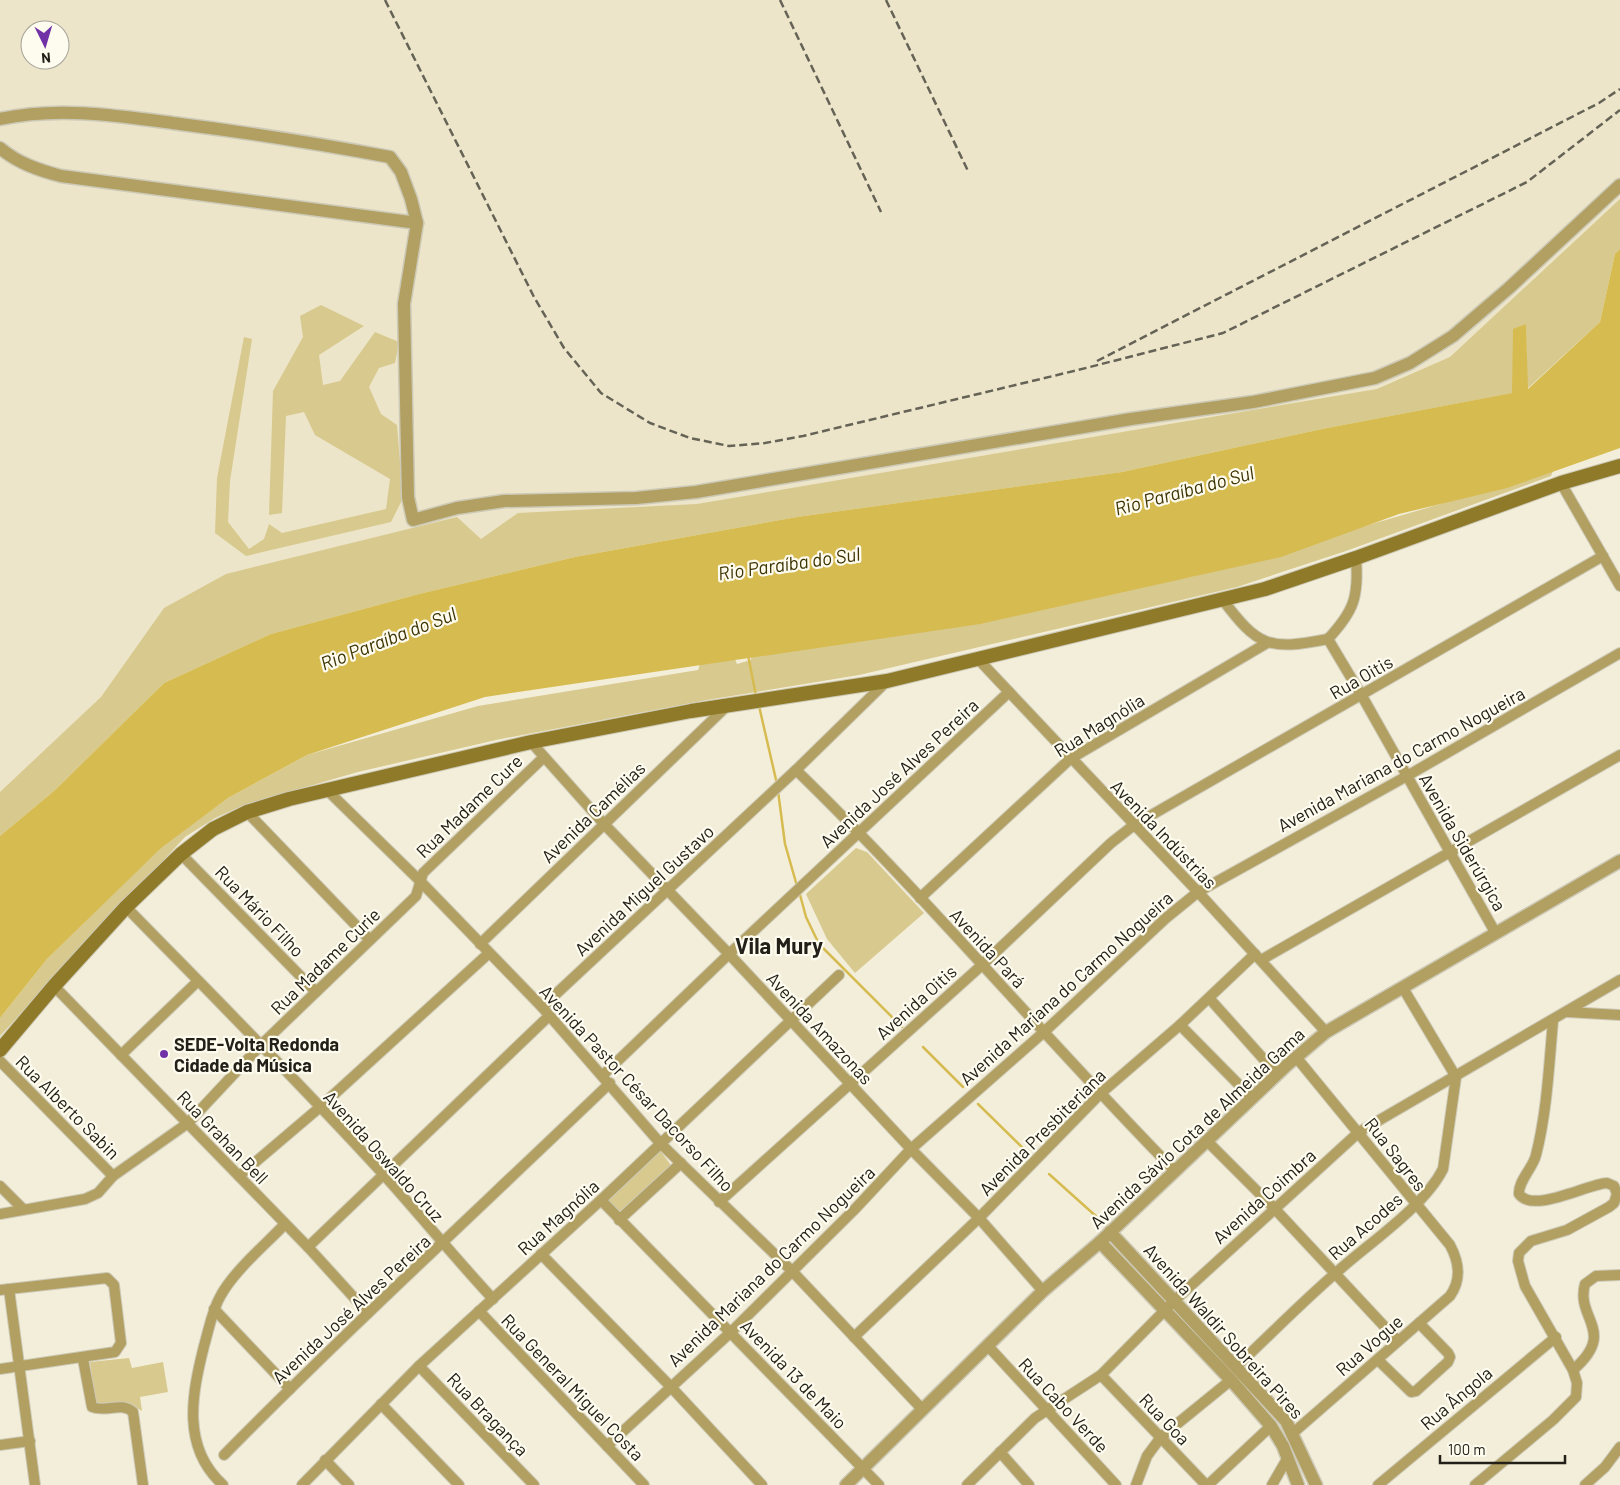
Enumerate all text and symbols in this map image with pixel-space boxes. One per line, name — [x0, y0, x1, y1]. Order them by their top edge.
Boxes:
north arrow — [20, 20, 70, 70]
text: N — [41, 50, 52, 67]
water label: Rio Paraíba do Sul — [1112, 460, 1257, 520]
water label: Rio Paraíba do Sul — [716, 542, 862, 584]
water label: Rio Paraíba do Sul — [317, 601, 460, 674]
street label: Rua Oitis — [1326, 650, 1396, 704]
street label: Avenida Mariana do Carmo Nogueira — [1274, 682, 1528, 836]
street label: Rua Magnólia — [1050, 689, 1148, 761]
street label: Avenida José Alves Pereira — [815, 694, 983, 852]
street label: Rua Madame Cure — [411, 750, 527, 862]
street label: Avenida Camélias — [536, 757, 650, 867]
street label: Avenida Siderúrgica — [1415, 769, 1511, 915]
street label: Avenida Indústrias — [1106, 775, 1222, 893]
street label: Avenida Miguel Gustavo — [570, 820, 718, 960]
street label: Rua Mário Filho — [211, 861, 309, 961]
street label: Avenida Mariana do Carmo Nogueira — [955, 886, 1177, 1090]
street label: Rua Madame Curie — [266, 903, 384, 1019]
street label: Avenida Pará — [946, 904, 1030, 992]
district label: Vila Mury — [735, 932, 823, 958]
street label: Avenida Oitis — [871, 960, 961, 1044]
street label: Avenida Amazonas — [762, 967, 878, 1089]
street label: Avenida Pastor César Dacorso Filho — [535, 980, 739, 1196]
street label: Avenida Sávio Cota de Almeida Gama — [1085, 1023, 1309, 1233]
place label: SEDE-Volta Redonda Cidade da Música — [174, 1033, 339, 1076]
marker: SEDE-Volta Redonda Cidade da Música — [158, 1048, 170, 1060]
street label: Rua Alberto Sabin — [11, 1050, 125, 1164]
street label: Avenida Presbiteriana — [974, 1064, 1110, 1200]
street label: Rua Grahan Bell — [173, 1086, 273, 1188]
street label: Avenida Oswaldo Cruz — [319, 1086, 449, 1226]
street label: Rua Sagres — [1360, 1113, 1432, 1195]
street label: Avenida Coimbra — [1208, 1144, 1320, 1248]
street label: Avenida Mariana do Carmo Nogueira — [663, 1161, 879, 1371]
street label: Rua Magnólia — [513, 1175, 603, 1259]
street label: Rua Acodes — [1323, 1188, 1407, 1264]
street label: Avenida José Alves Pereira — [267, 1230, 435, 1388]
street label: Avenida Waldir Sobreira Pires — [1140, 1239, 1308, 1423]
street label: Rua General Miguel Costa — [497, 1309, 649, 1465]
street label: Rua Vogue — [1331, 1310, 1407, 1380]
street label: Avenida 13 de Maio — [736, 1315, 852, 1433]
street label: Rua Cabo Verde — [1014, 1353, 1114, 1457]
street label: Rua Ângola — [1416, 1362, 1496, 1434]
street label: Rua Bragança — [443, 1368, 533, 1460]
street label: Rua Goa — [1135, 1389, 1195, 1449]
scale bar — [1440, 1432, 1565, 1464]
text: 100 m — [1448, 1440, 1486, 1458]

